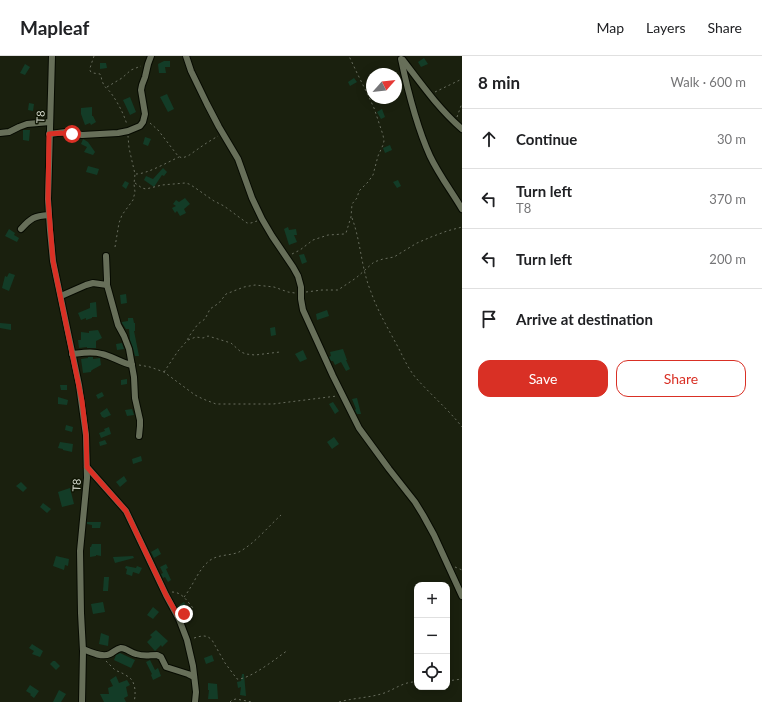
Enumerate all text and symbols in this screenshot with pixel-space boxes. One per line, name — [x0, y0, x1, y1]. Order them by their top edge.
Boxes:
text: Mapleaf — [20, 16, 89, 39]
text: Map — [596, 19, 624, 36]
text: Layers — [646, 19, 686, 36]
text: Share — [708, 19, 742, 36]
north arrow — [366, 68, 402, 104]
text: 8 min — [478, 72, 520, 93]
text: Walk · 600 m — [670, 74, 746, 90]
street label: T8 — [33, 110, 47, 124]
route start — [63, 125, 81, 143]
icon: ahead — [478, 128, 500, 150]
text: Continue — [516, 130, 577, 148]
text: 30 m — [717, 131, 746, 147]
text: Turn left — [516, 182, 572, 200]
icon: left — [478, 188, 500, 210]
text: 370 m — [709, 191, 746, 207]
text: T8 — [516, 200, 531, 216]
icon: left — [478, 248, 500, 270]
text: Turn left — [516, 250, 572, 268]
text: 200 m — [709, 251, 746, 267]
icon: arrive — [478, 308, 500, 330]
text: Arrive at destination — [516, 310, 653, 328]
button: Save — [478, 360, 608, 397]
button: Share — [616, 360, 746, 397]
street label: T8 — [69, 478, 83, 492]
map controls — [414, 582, 450, 690]
button: + — [414, 582, 450, 618]
route end — [175, 605, 193, 623]
button: − — [414, 618, 450, 654]
button: locate — [414, 654, 450, 690]

